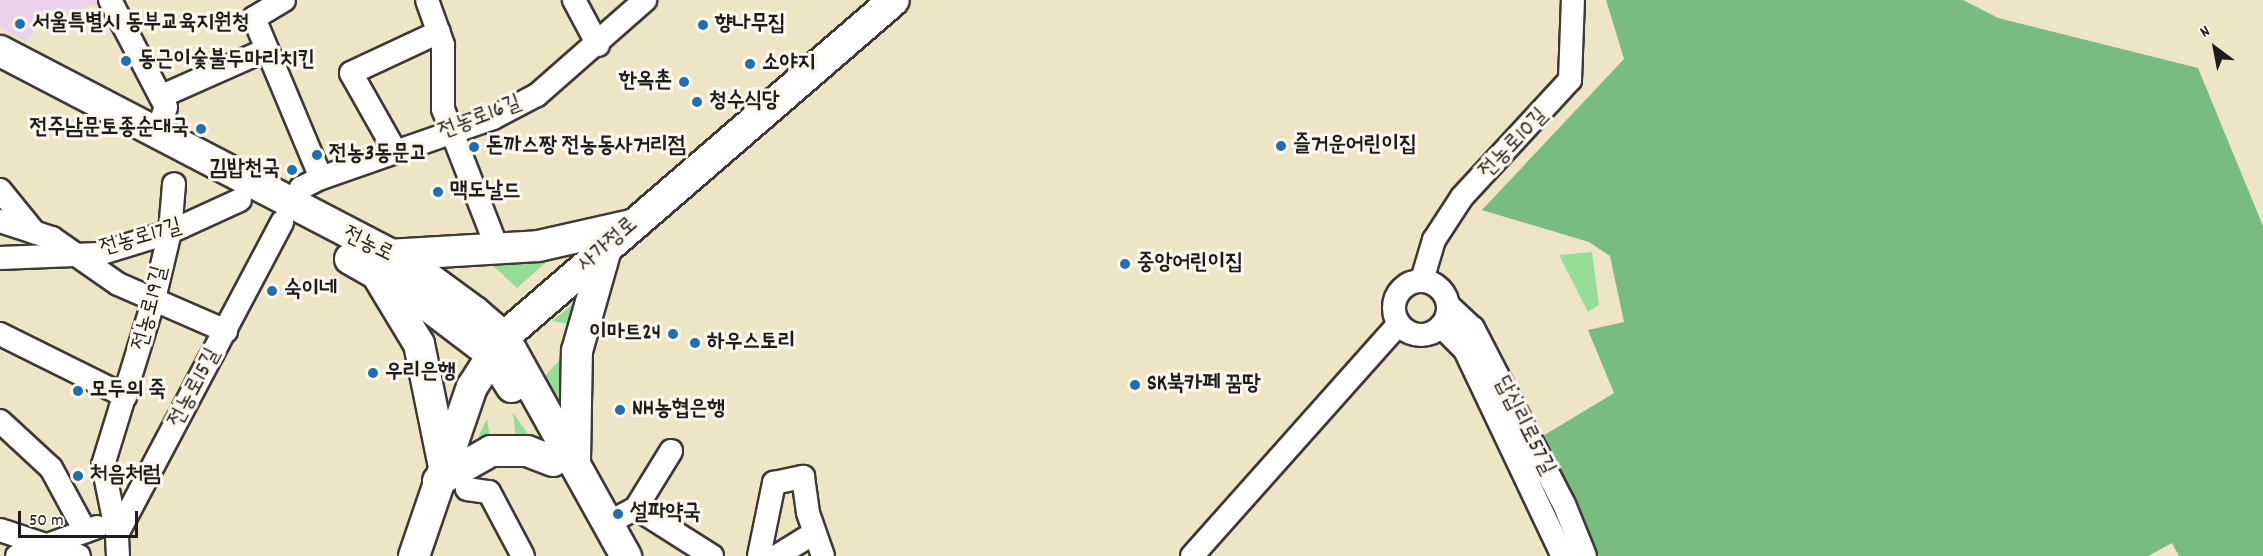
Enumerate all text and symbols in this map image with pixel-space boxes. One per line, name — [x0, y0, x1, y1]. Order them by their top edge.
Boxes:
place label: 서울특별시 동부교육지원청 — [32, 11, 249, 37]
place label: 향나무집 — [715, 12, 786, 38]
marker: 서울특별시 동부교육지원청 — [13, 17, 27, 31]
marker: 향나무집 — [696, 18, 710, 32]
north arrow — [2185, 18, 2245, 78]
text: N — [2196, 20, 2215, 44]
place label: 동근이숯불두마리치킨 — [138, 48, 315, 74]
place label: 소야지 — [762, 51, 815, 77]
marker: 동근이숯불두마리치킨 — [119, 54, 133, 68]
marker: 소야지 — [743, 57, 757, 71]
place label: 한옥촌 — [619, 69, 672, 95]
marker: 한옥촌 — [677, 75, 691, 89]
place label: 청수식당 — [709, 89, 780, 115]
street label: 전농로16길 — [435, 90, 525, 146]
marker: 청수식당 — [690, 95, 704, 109]
street label: 전농로10길 — [1474, 103, 1554, 185]
place label: 전주남문토종순대국 — [30, 116, 189, 142]
marker: 전주남문토종순대국 — [194, 122, 208, 136]
place label: 즐거운어린이집 — [1293, 133, 1417, 159]
place label: 돈까스짱 전농동사거리점 — [486, 134, 686, 160]
marker: 즐거운어린이집 — [1274, 139, 1288, 153]
marker: 돈까스짱 전농동사거리점 — [467, 140, 481, 154]
place label: 전농3동문고 — [329, 142, 427, 168]
marker: 전농3동문고 — [310, 148, 324, 162]
place label: 김밥천국 — [209, 157, 280, 183]
marker: 김밥천국 — [285, 163, 299, 177]
place label: 맥도날드 — [450, 179, 521, 205]
marker: 맥도날드 — [431, 185, 445, 199]
street label: 사가정로 — [573, 212, 643, 278]
street label: 전농로17길 — [97, 214, 185, 262]
street label: 전농로 — [338, 221, 398, 269]
place label: 중앙어린이집 — [1137, 251, 1243, 277]
marker: 중앙어린이집 — [1118, 257, 1132, 271]
street label: 전농로19길 — [128, 263, 174, 353]
place label: 숙이네 — [284, 278, 337, 304]
marker: 숙이네 — [265, 284, 279, 298]
place label: 이마트24 — [589, 321, 661, 347]
marker: 이마트24 — [666, 327, 680, 341]
place label: 하우스토리 — [707, 330, 796, 356]
marker: 하우스토리 — [688, 336, 702, 350]
street label: 전농로15길 — [163, 344, 227, 432]
place label: 우리은행 — [385, 360, 456, 386]
marker: 우리은행 — [366, 366, 380, 380]
place label: SK북카페 꿈땅 — [1147, 372, 1260, 398]
street label: 답십리로57길 — [1488, 372, 1560, 480]
place label: 모두의 죽 — [90, 378, 166, 404]
marker: SK북카페 꿈땅 — [1128, 378, 1142, 392]
marker: 모두의 죽 — [71, 384, 85, 398]
place label: NH농협은행 — [632, 397, 725, 423]
marker: NH농협은행 — [613, 403, 627, 417]
place label: 처음처럼 — [90, 463, 161, 489]
marker: 처음처럼 — [71, 469, 85, 483]
scale bar — [21, 499, 141, 537]
place label: 설파약국 — [630, 501, 701, 527]
marker: 설파약국 — [611, 507, 625, 521]
text: 50 m — [29, 509, 64, 534]

